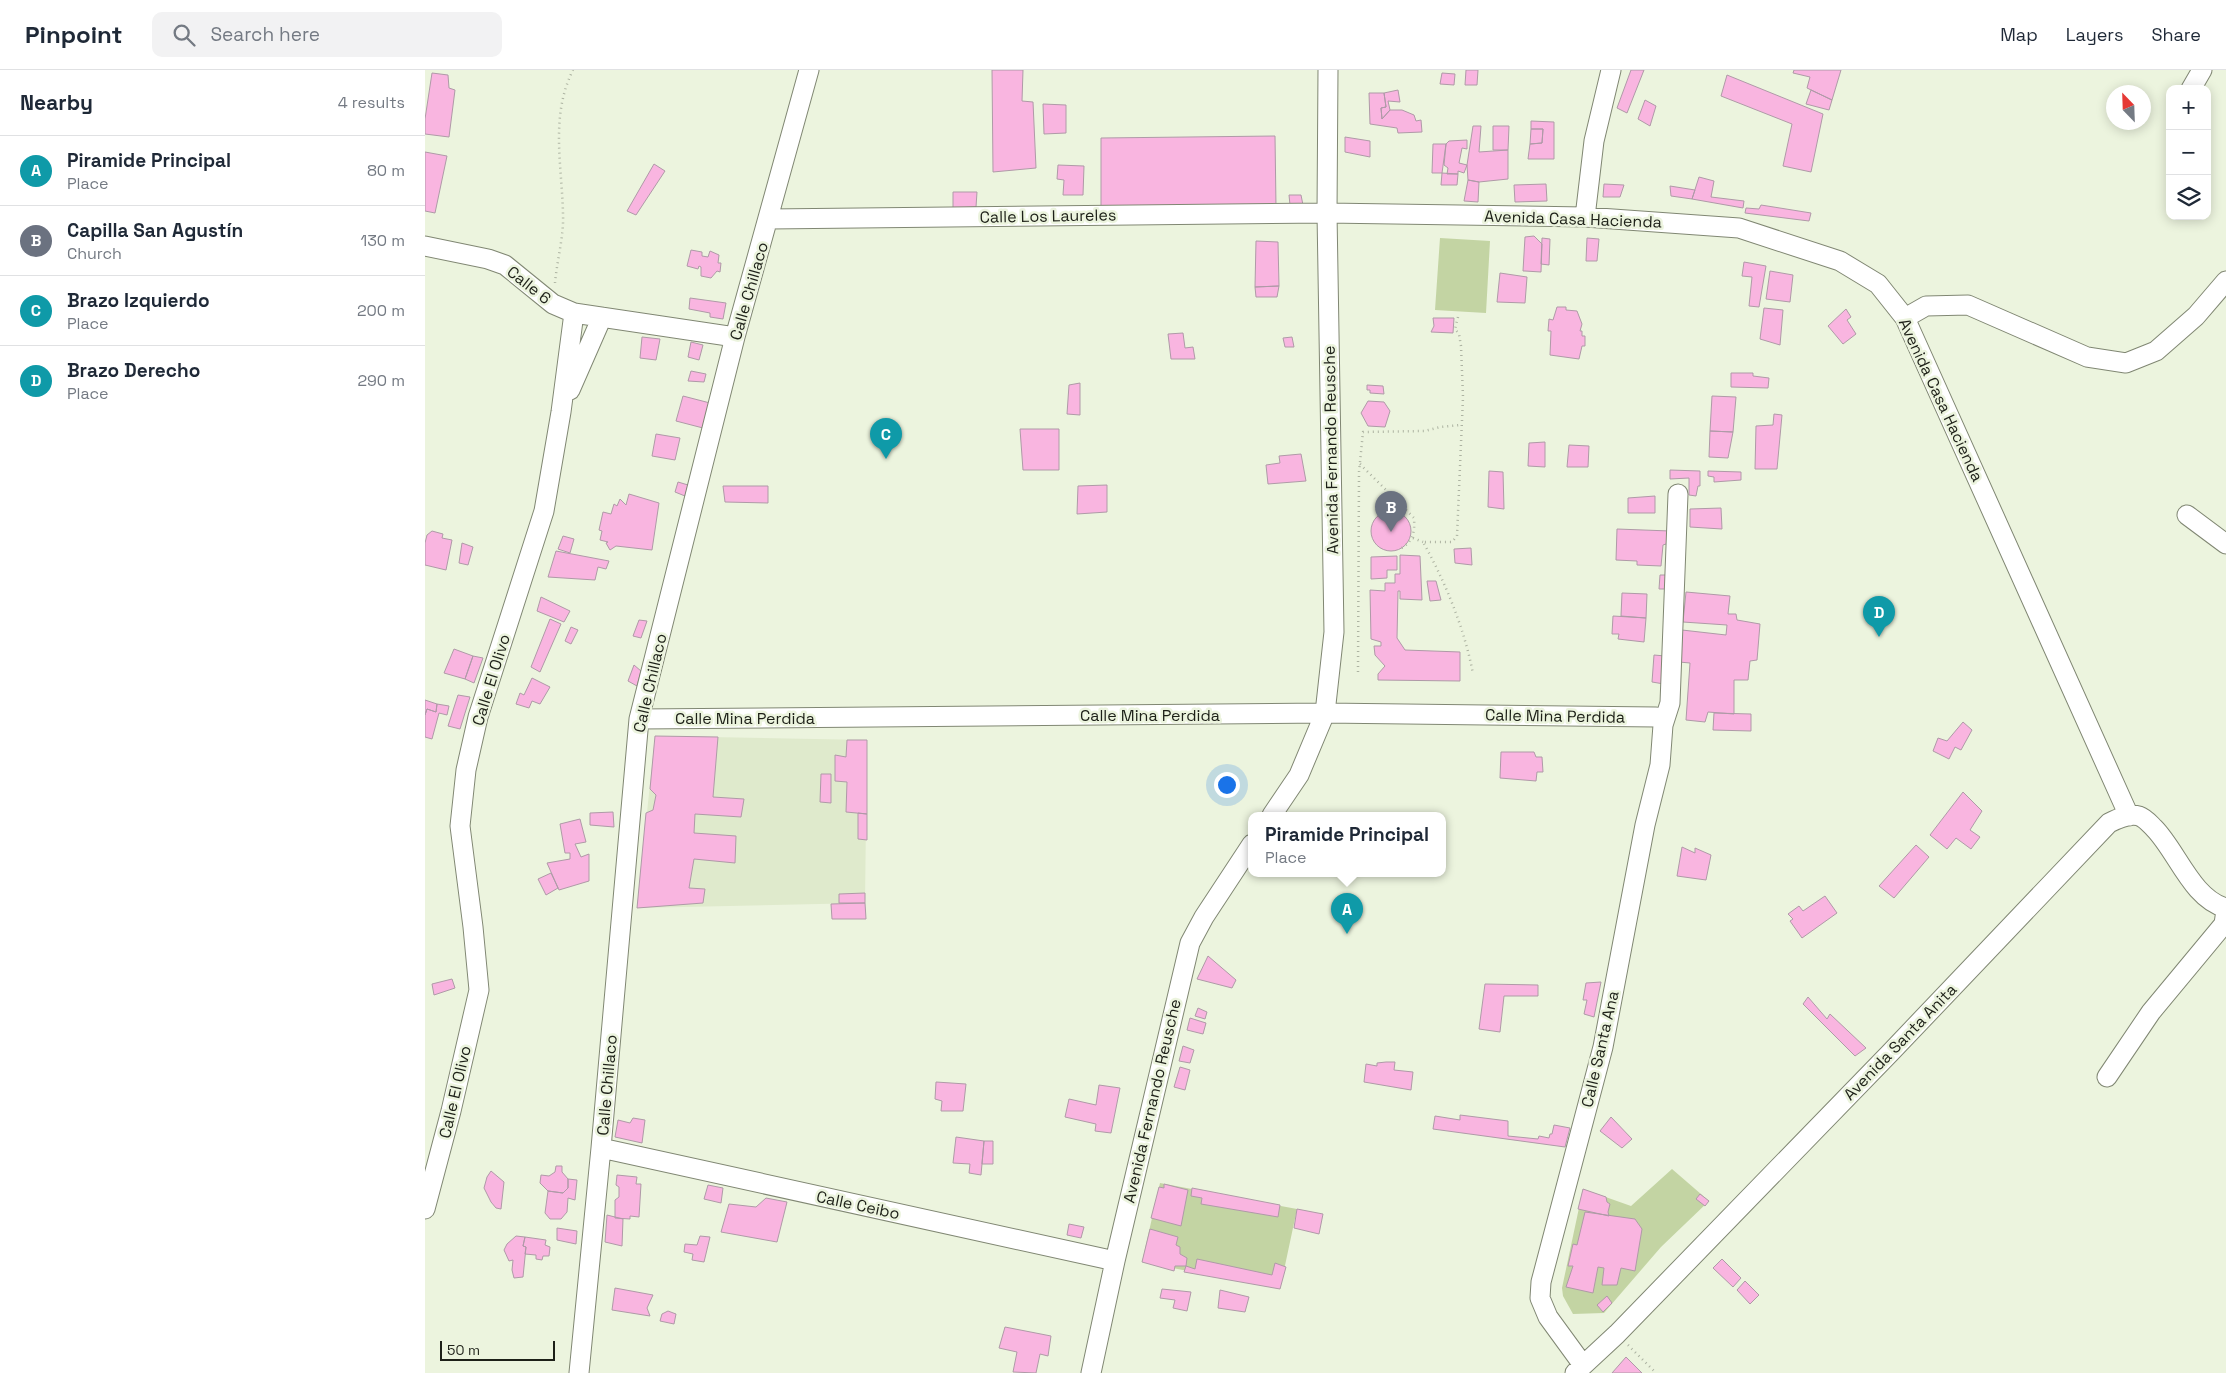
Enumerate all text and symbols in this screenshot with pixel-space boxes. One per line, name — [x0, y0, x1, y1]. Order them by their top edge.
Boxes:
search box — [152, 12, 502, 57]
text: Pinpoint — [25, 19, 122, 50]
icon: search — [170, 21, 198, 49]
text: Search here — [210, 22, 320, 47]
text: Map — [2000, 23, 2038, 46]
text: Layers — [2066, 23, 2123, 46]
text: Share — [2151, 23, 2201, 46]
north arrow — [2106, 85, 2151, 130]
map controls — [2166, 85, 2211, 220]
button: + — [2166, 85, 2211, 130]
text: Nearby — [20, 89, 93, 116]
text: 4 results — [338, 92, 405, 113]
button: − — [2166, 130, 2211, 175]
text: Piramide Principal — [67, 148, 231, 173]
text: A — [31, 160, 41, 181]
text: 80 m — [367, 160, 405, 181]
text: Place — [67, 173, 109, 194]
button: layers — [2166, 175, 2211, 220]
street label: Calle Los Laureles — [980, 204, 1116, 228]
street label: Avenida Casa Hacienda — [1484, 205, 1662, 233]
text: Capilla San Agustín — [67, 218, 243, 243]
text: B — [31, 230, 41, 251]
text: 130 m — [361, 230, 405, 251]
street label: Calle Chillaco — [725, 239, 773, 343]
text: Church — [67, 243, 122, 264]
street label: Calle 6 — [503, 261, 555, 309]
text: Brazo Izquierdo — [67, 288, 210, 313]
text: C — [31, 300, 41, 321]
text: 200 m — [357, 300, 405, 321]
text: Place — [67, 313, 109, 334]
street label: Avenida Casa Hacienda — [1894, 315, 1988, 485]
street label: Avenida Fernando Reusche — [1319, 345, 1343, 555]
text: Brazo Derecho — [67, 358, 200, 383]
text: D — [31, 370, 41, 391]
text: 290 m — [357, 370, 405, 391]
text: Place — [67, 383, 109, 404]
pin: C — [870, 418, 902, 459]
pin: B — [1375, 491, 1407, 532]
pin: D — [1863, 596, 1895, 637]
street label: Calle Chillaco — [628, 631, 672, 735]
street label: Calle El Olivo — [467, 632, 515, 728]
street label: Calle Mina Perdida — [1485, 704, 1625, 728]
street label: Calle Mina Perdida — [1080, 705, 1220, 726]
street label: Calle Mina Perdida — [675, 708, 815, 729]
your location — [1214, 772, 1240, 798]
popup — [1248, 812, 1446, 877]
text: Piramide Principal — [1265, 822, 1429, 847]
text: Place — [1265, 847, 1307, 868]
pin: A — [1331, 893, 1363, 934]
street label: Avenida Santa Anita — [1839, 979, 1961, 1105]
street label: Calle Santa Ana — [1576, 989, 1624, 1109]
street label: Avenida Fernando Reusche — [1118, 997, 1186, 1205]
street label: Calle Chillaco — [592, 1034, 622, 1136]
street label: Calle El Olivo — [434, 1044, 476, 1140]
street label: Calle Ceibo — [814, 1186, 902, 1224]
scale bar — [440, 1338, 555, 1361]
text: 50 m — [447, 1341, 480, 1359]

